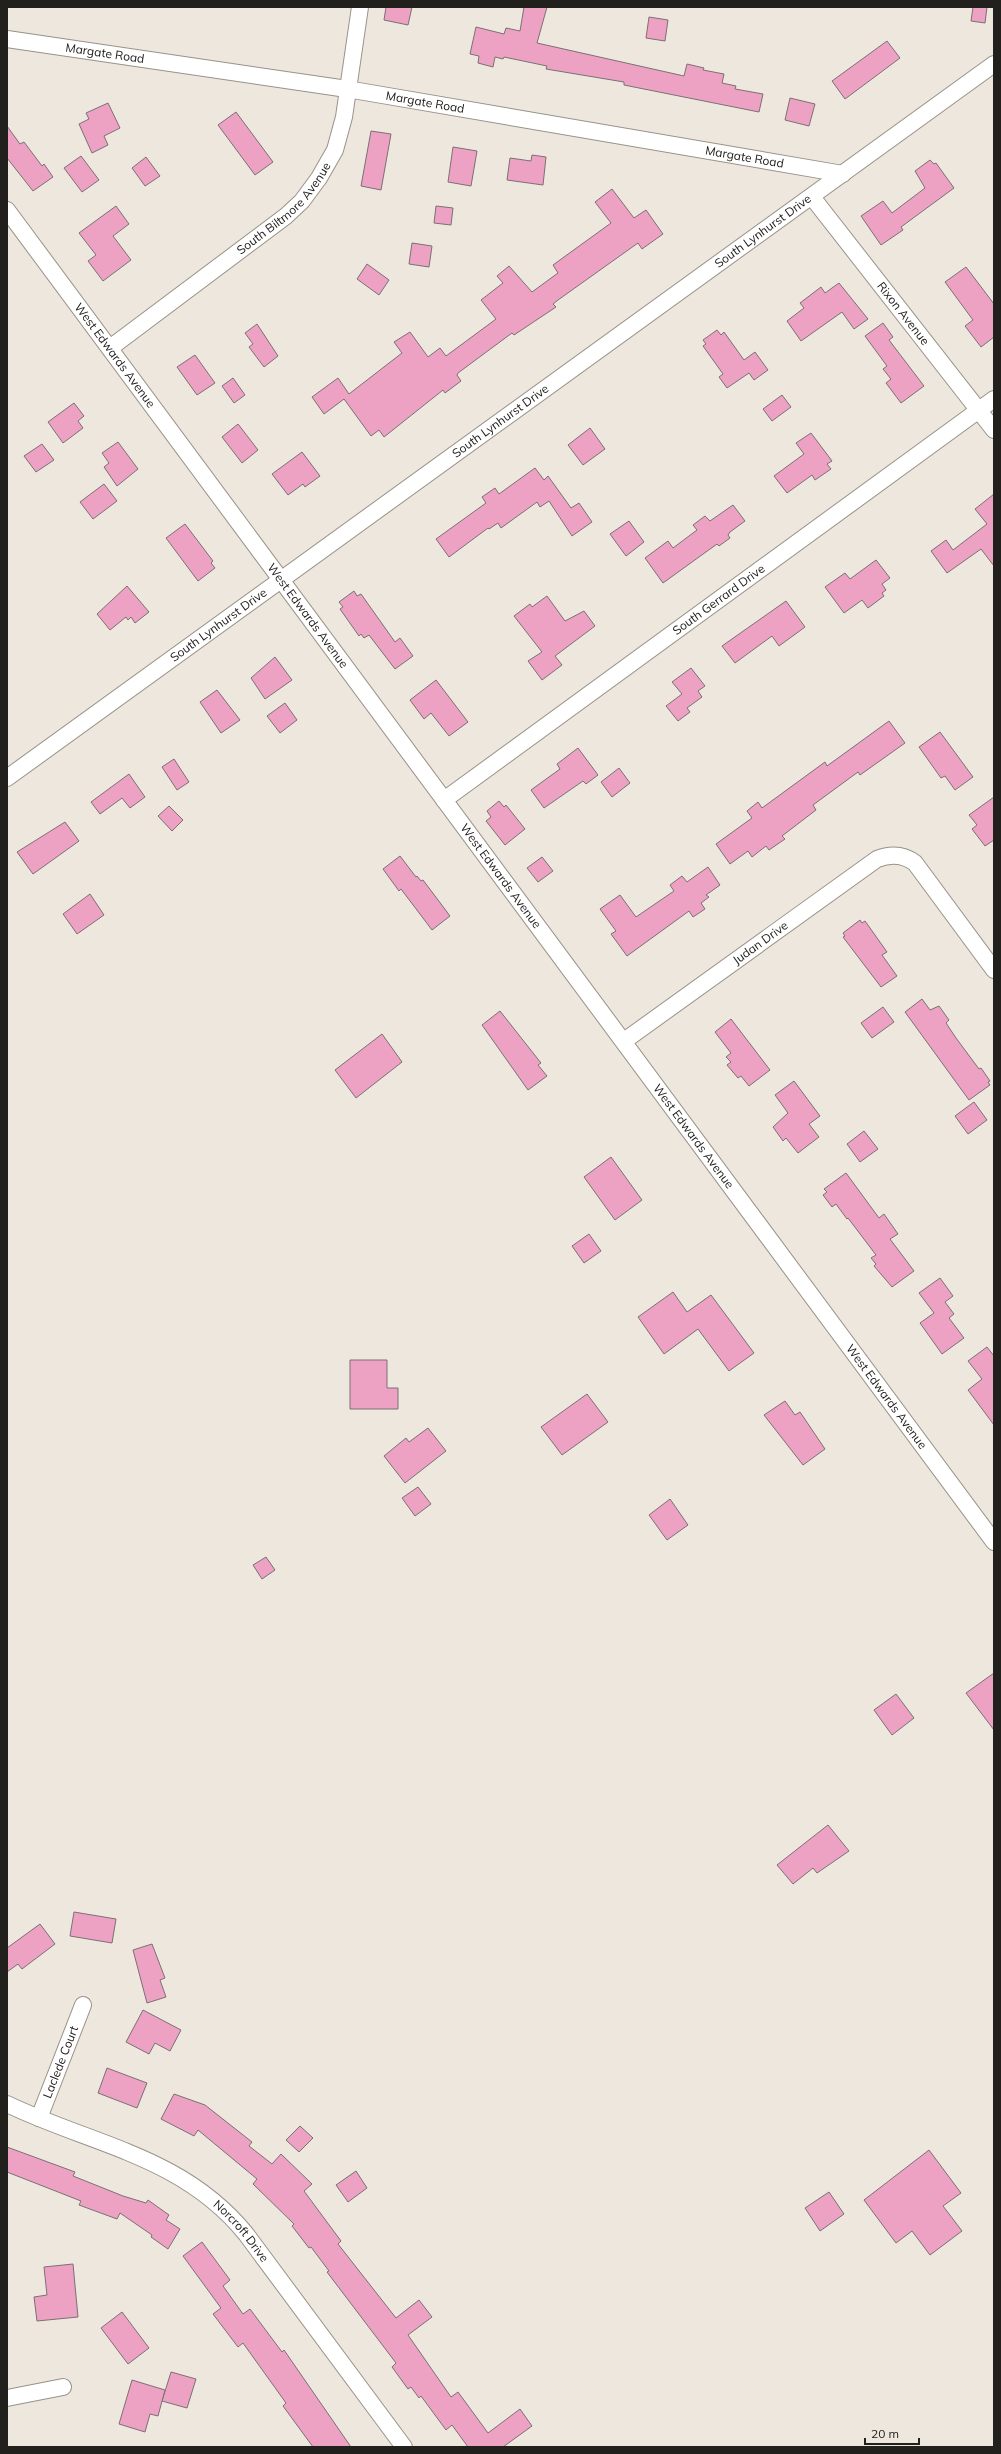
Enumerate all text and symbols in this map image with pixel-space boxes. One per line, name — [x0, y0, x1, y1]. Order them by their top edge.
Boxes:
street label: Margate Road — [65, 40, 145, 66]
street label: Margate Road — [385, 88, 466, 116]
street label: Margate Road — [704, 143, 785, 171]
street label: South Biltmore Avenue — [234, 159, 333, 257]
street label: South Lynhurst Drive — [711, 191, 814, 271]
street label: Rixon Avenue — [874, 279, 933, 348]
street label: West Edwards Avenue — [71, 300, 159, 410]
street label: South Lynhurst Drive — [449, 381, 551, 461]
street label: West Edwards Avenue — [264, 560, 352, 671]
street label: South Gerrard Drive — [669, 561, 767, 638]
street label: South Lynhurst Drive — [167, 585, 269, 665]
street label: West Edwards Avenue — [457, 820, 545, 931]
street label: Judan Drive — [730, 918, 791, 967]
street label: West Edwards Avenue — [650, 1081, 738, 1191]
street label: West Edwards Avenue — [843, 1341, 930, 1452]
street label: Laclede Court — [39, 2024, 81, 2100]
street label: Norcroft Drive — [211, 2196, 272, 2265]
scale bar — [865, 2420, 919, 2446]
text: 20 m — [871, 2426, 899, 2441]

